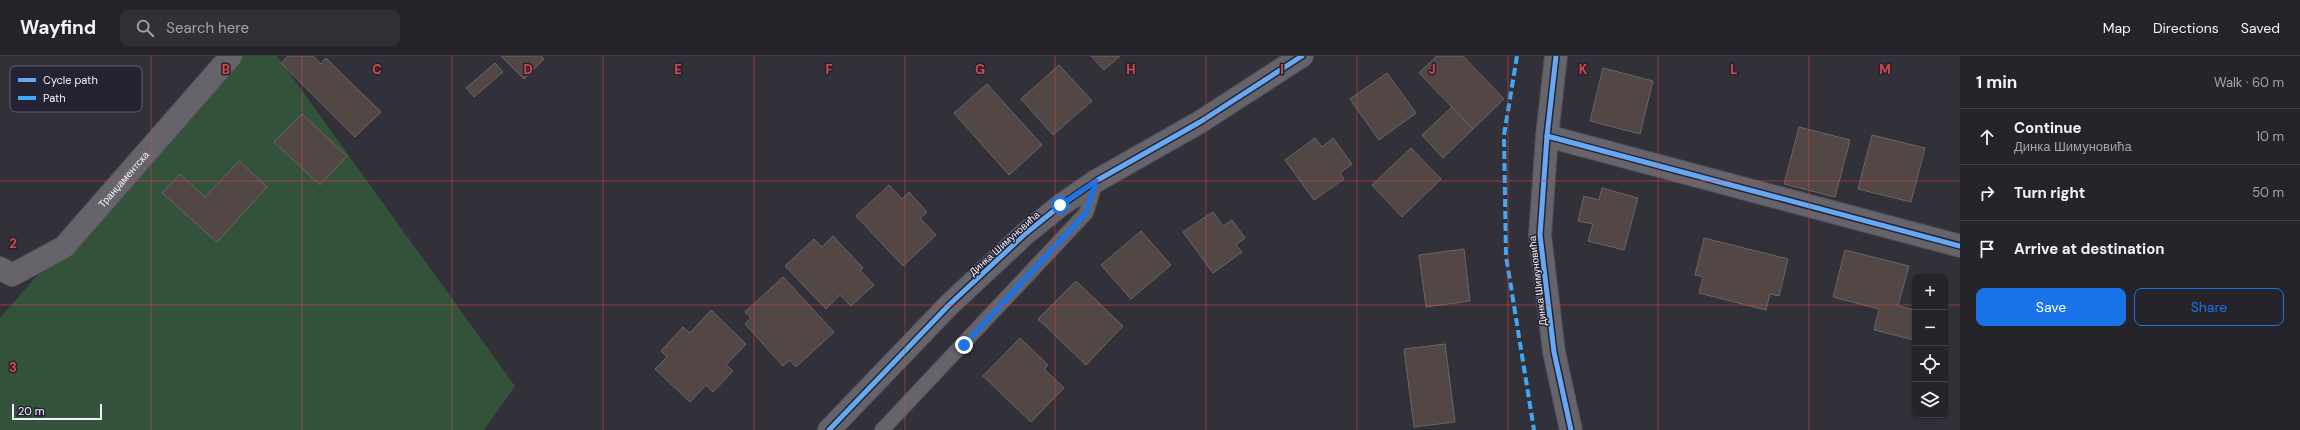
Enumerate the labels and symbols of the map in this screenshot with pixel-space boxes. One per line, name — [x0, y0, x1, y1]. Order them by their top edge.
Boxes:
text: B — [222, 61, 230, 78]
text: C — [372, 61, 382, 78]
text: D — [523, 61, 533, 78]
text: E — [674, 61, 682, 78]
text: F — [825, 61, 833, 78]
text: G — [975, 61, 985, 78]
text: H — [1126, 61, 1136, 78]
text: I — [1280, 61, 1284, 78]
text: J — [1428, 61, 1436, 78]
text: K — [1579, 61, 1588, 78]
text: L — [1730, 61, 1738, 78]
text: M — [1879, 61, 1891, 78]
legend — [10, 66, 142, 112]
text: Cycle path — [43, 73, 98, 87]
text: Path — [43, 91, 66, 105]
street label: Транџаментска — [95, 148, 152, 211]
route start — [1051, 196, 1069, 214]
street label: Динка Шимуновића — [966, 208, 1043, 278]
text: 2 — [9, 235, 17, 252]
street label: Динка Шимуновића — [1525, 235, 1549, 327]
route end — [955, 336, 973, 354]
text: 3 — [9, 359, 17, 376]
scale bar — [12, 402, 102, 421]

